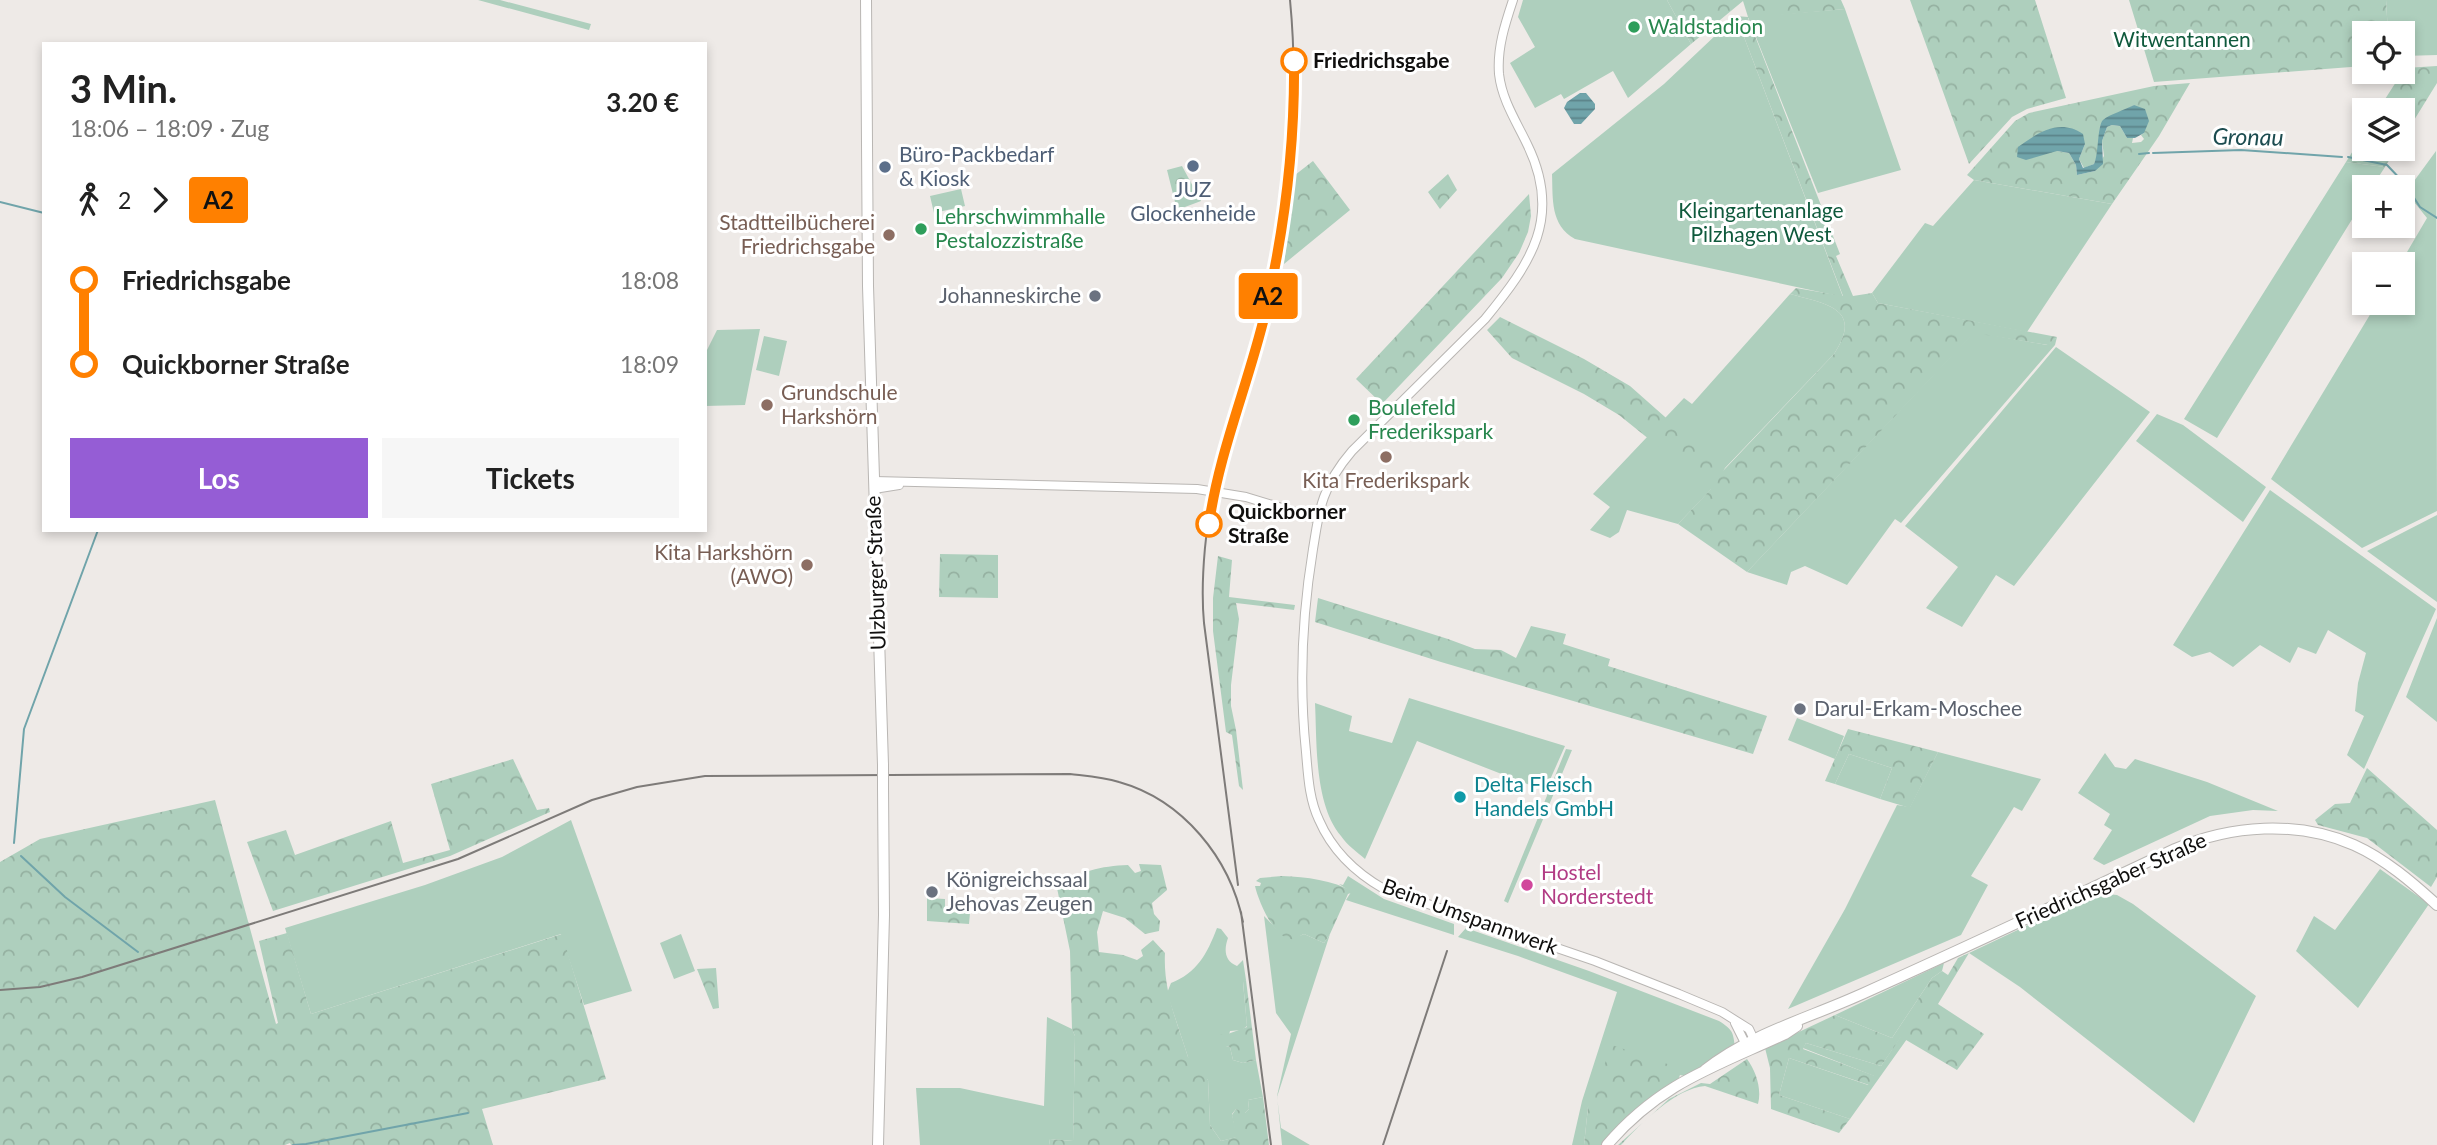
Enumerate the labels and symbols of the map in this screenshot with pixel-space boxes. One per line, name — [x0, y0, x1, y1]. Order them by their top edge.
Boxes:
place label: Waldstadion — [1648, 13, 1763, 38]
marker: Waldstadion — [1626, 19, 1642, 35]
park label: Witwentannen — [2113, 26, 2251, 51]
place label: Friedrichsgabe — [1313, 47, 1449, 72]
marker: Friedrichsgabe — [1281, 48, 1307, 74]
water label: Gronau — [2212, 121, 2284, 151]
place label: Büro-Packbedarf & Kiosk — [899, 141, 1055, 190]
marker: JUZ Glockenheide — [1185, 158, 1201, 174]
marker: Büro-Packbedarf & Kiosk — [877, 159, 893, 175]
place label: JUZ Glockenheide — [1130, 176, 1256, 225]
park label: Kleingartenanlage Pilzhagen West — [1678, 197, 1844, 246]
place label: Lehrschwimmhalle Pestalozzistraße — [935, 203, 1105, 252]
place label: Stadtteilbücherei Friedrichsgabe — [719, 209, 875, 258]
marker: Lehrschwimmhalle Pestalozzistraße — [913, 221, 929, 237]
marker: Stadtteilbücherei Friedrichsgabe — [881, 227, 897, 243]
line badge: A2 — [1236, 273, 1300, 319]
place label: Johanneskirche — [939, 282, 1081, 307]
marker: Johanneskirche — [1087, 288, 1103, 304]
place label: Grundschule Harkshörn — [781, 379, 898, 428]
place label: Boulefeld Frederikspark — [1368, 394, 1493, 443]
marker: Grundschule Harkshörn — [759, 397, 775, 413]
marker: Boulefeld Frederikspark — [1346, 412, 1362, 428]
marker: Kita Frederikspark — [1378, 449, 1394, 465]
place label: Kita Frederikspark — [1302, 467, 1470, 492]
street label: Ulzburger Straße — [859, 495, 890, 651]
place label: Quickborner Straße — [1228, 498, 1346, 547]
marker: Quickborner Straße — [1196, 511, 1222, 537]
place label: Kita Harkshörn (AWO) — [654, 539, 793, 588]
marker: Kita Harkshörn (AWO) — [799, 557, 815, 573]
place label: Darul-Erkam-Moschee — [1814, 695, 2022, 720]
marker: Darul-Erkam-Moschee — [1792, 701, 1808, 717]
place label: Delta Fleisch Handels GmbH — [1474, 771, 1614, 820]
marker: Delta Fleisch Handels GmbH — [1452, 789, 1468, 805]
street label: Friedrichsgaber Straße — [2011, 826, 2210, 933]
place label: Hostel Norderstedt — [1541, 859, 1654, 908]
place label: Königreichssaal Jehovas Zeugen — [946, 866, 1093, 915]
street label: Beim Umspannwerk — [1379, 872, 1562, 959]
marker: Hostel Norderstedt — [1519, 877, 1535, 893]
marker: Königreichssaal Jehovas Zeugen — [924, 884, 940, 900]

